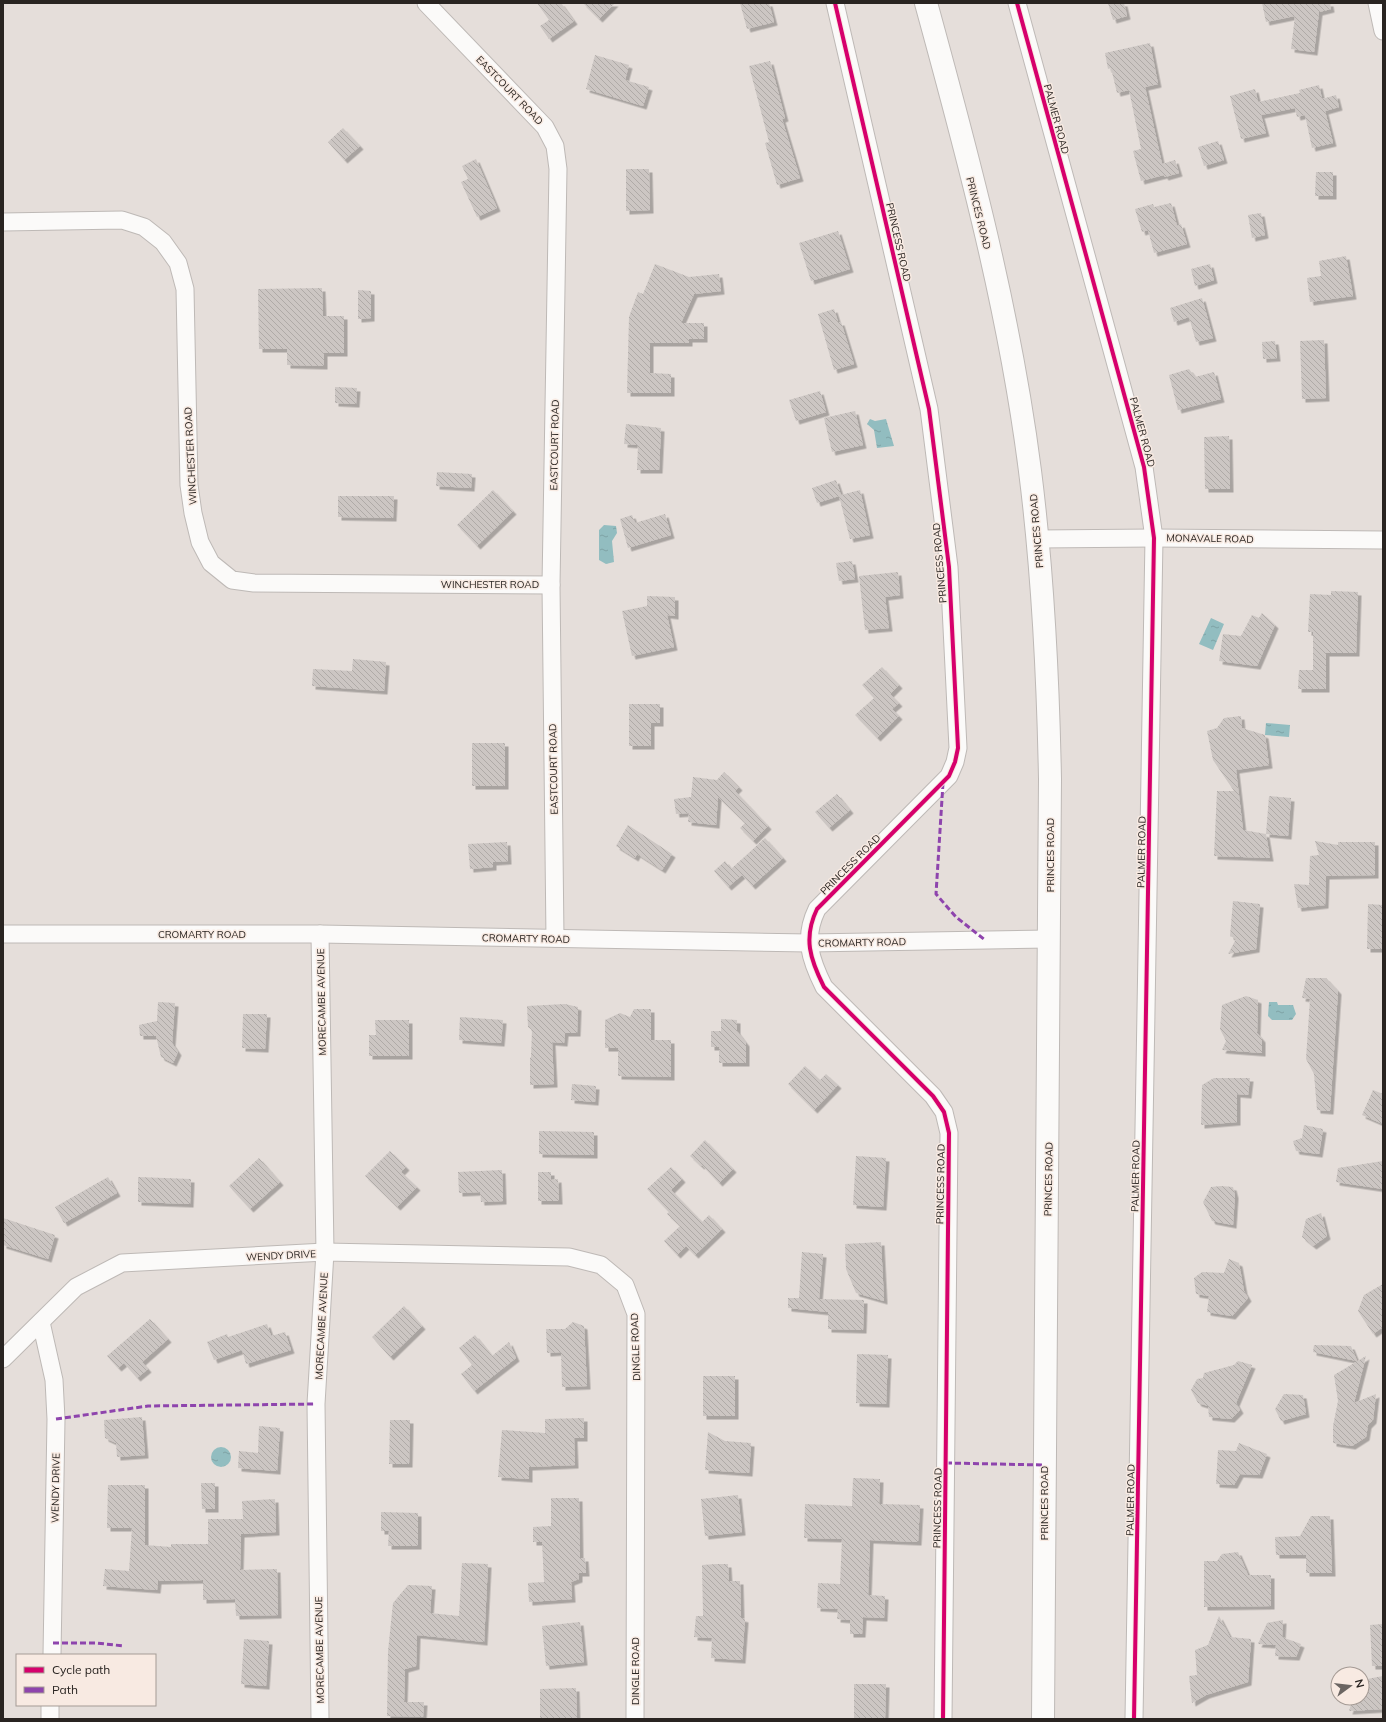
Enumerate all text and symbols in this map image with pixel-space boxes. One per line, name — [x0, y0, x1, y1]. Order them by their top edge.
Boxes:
street label: EASTCOURT ROAD — [473, 53, 546, 128]
street label: PALMER ROAD — [1041, 83, 1072, 156]
street label: PRINCES ROAD — [963, 176, 994, 251]
street label: PRINCESS ROAD — [883, 201, 914, 283]
street label: PALMER ROAD — [1127, 396, 1158, 469]
street label: EASTCOURT ROAD — [547, 399, 562, 491]
street label: WINCHESTER ROAD — [181, 407, 200, 505]
street label: PRINCES ROAD — [1027, 493, 1046, 569]
street label: PRINCESS ROAD — [930, 522, 949, 604]
street label: MONAVALE ROAD — [1166, 531, 1254, 546]
street label: WINCHESTER ROAD — [441, 578, 539, 591]
street label: EASTCOURT ROAD — [546, 723, 561, 815]
street label: PALMER ROAD — [1134, 816, 1149, 888]
street label: PRINCES ROAD — [1044, 818, 1057, 892]
street label: PRINCESS ROAD — [817, 831, 883, 897]
street label: CROMARTY ROAD — [158, 928, 246, 941]
street label: CROMARTY ROAD — [482, 931, 570, 946]
street label: CROMARTY ROAD — [818, 935, 906, 950]
street label: MORECAMBE AVENUE — [314, 948, 329, 1056]
street label: PALMER ROAD — [1128, 1140, 1143, 1212]
street label: PRINCES ROAD — [1041, 1142, 1056, 1216]
street label: PRINCESS ROAD — [933, 1144, 948, 1224]
street label: WENDY DRIVE — [246, 1247, 316, 1264]
street label: MORECAMBE AVENUE — [312, 1272, 331, 1380]
street label: DINGLE ROAD — [628, 1313, 643, 1381]
street label: WENDY DRIVE — [48, 1453, 63, 1523]
street label: PALMER ROAD — [1123, 1464, 1138, 1536]
street label: PRINCES ROAD — [1038, 1466, 1051, 1540]
street label: PRINCESS ROAD — [930, 1468, 945, 1548]
street label: MORECAMBE AVENUE — [312, 1596, 327, 1704]
street label: DINGLE ROAD — [629, 1637, 642, 1705]
legend — [16, 1654, 156, 1706]
text: Cycle path — [52, 1662, 110, 1677]
north arrow — [1330, 1666, 1370, 1706]
text: N — [1352, 1678, 1367, 1689]
text: Path — [52, 1682, 78, 1697]

